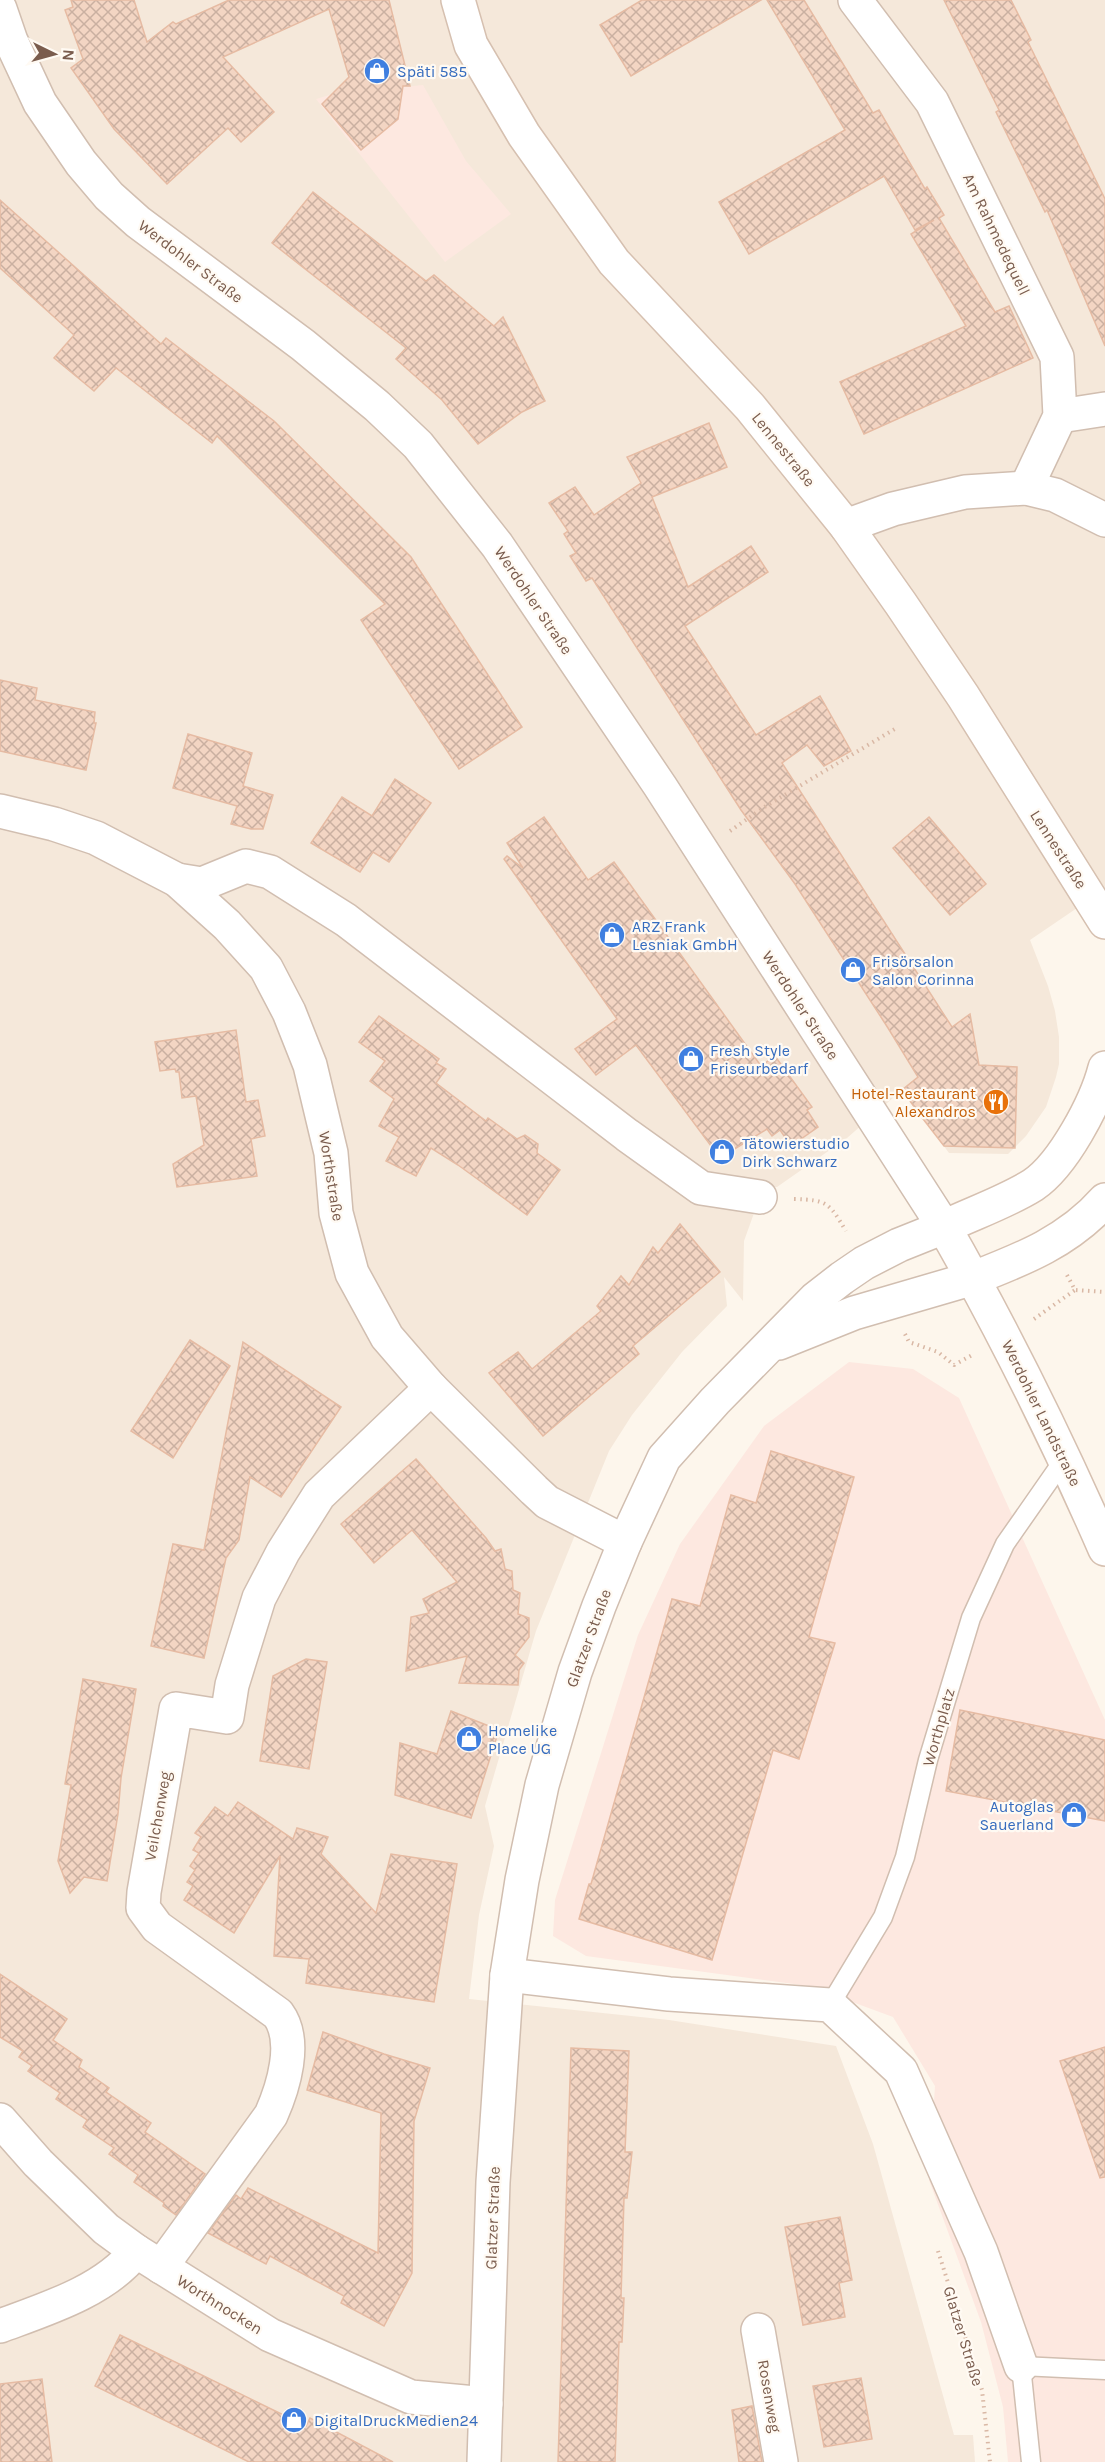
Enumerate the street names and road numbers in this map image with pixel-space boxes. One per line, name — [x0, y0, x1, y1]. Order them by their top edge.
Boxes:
street label: Am Rahmedequell — [959, 170, 1034, 298]
street label: Werdohler Straße — [135, 216, 247, 307]
street label: Lennestraße — [748, 408, 819, 490]
street label: Werdohler Straße — [490, 543, 577, 658]
street label: Lennestraße — [1026, 806, 1091, 892]
street label: Werdohler Straße — [758, 947, 843, 1063]
street label: Worthstraße — [315, 1130, 348, 1223]
street label: Werdohler Landstraße — [998, 1337, 1085, 1489]
street label: Glatzer Straße — [562, 1586, 615, 1690]
street label: Worthplatz — [918, 1686, 959, 1768]
street label: Veilchenweg — [140, 1770, 175, 1862]
street label: Glatzer Straße — [481, 2166, 504, 2270]
street label: Worthnocken — [173, 2271, 266, 2338]
street label: Glatzer Straße — [939, 2284, 988, 2388]
street label: Rosenweg — [754, 2358, 785, 2434]

